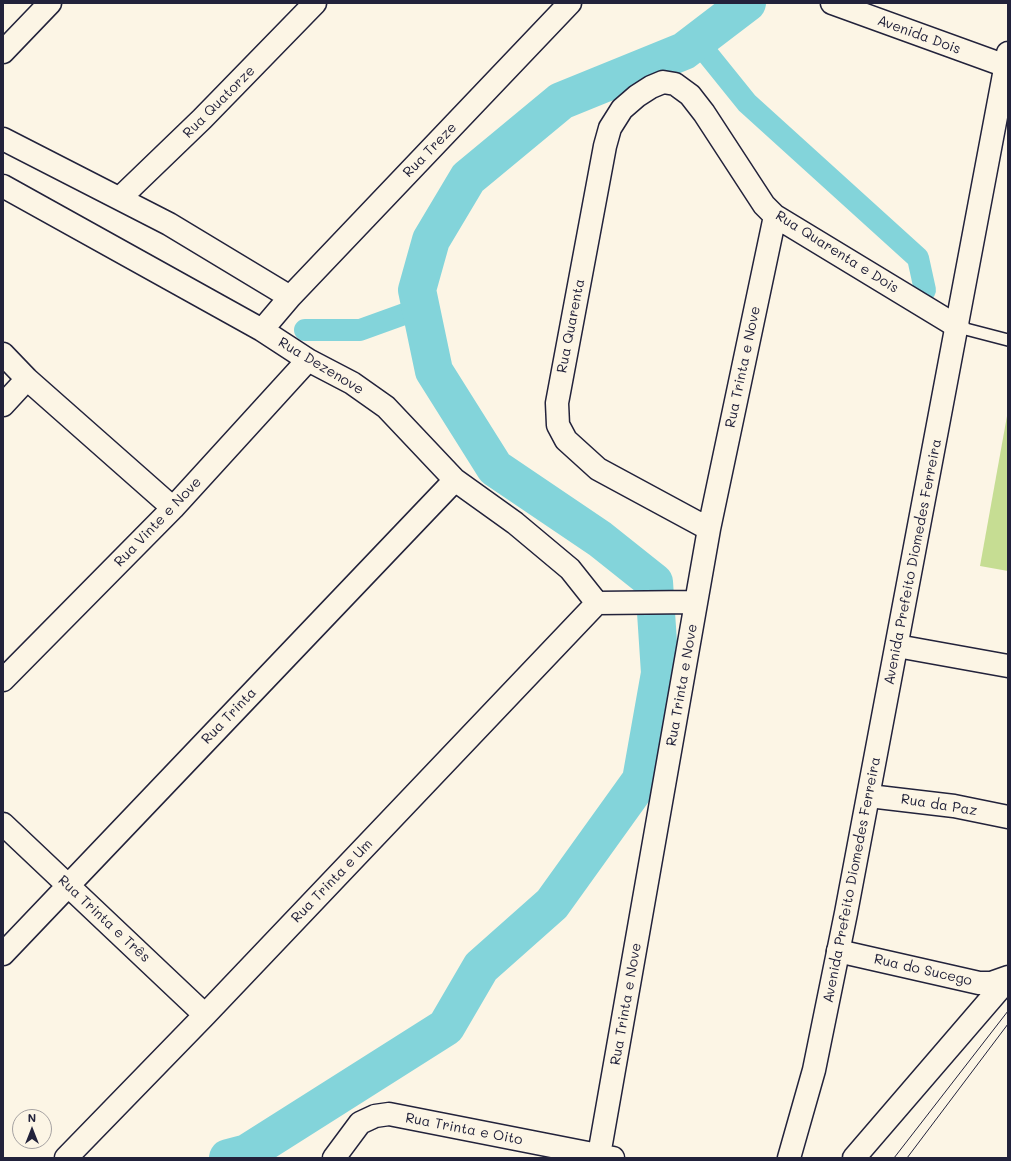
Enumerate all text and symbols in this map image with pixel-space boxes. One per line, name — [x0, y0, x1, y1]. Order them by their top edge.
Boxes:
street label: Avenida Dois — [875, 12, 963, 58]
street label: Rua Quatorze — [179, 62, 259, 142]
street label: Rua Treze — [400, 119, 460, 181]
street label: Rua Quarenta e Dois — [772, 207, 902, 297]
street label: Rua Quarenta — [554, 278, 588, 374]
street label: Rua Trinta e Nove — [722, 305, 764, 429]
street label: Rua Dezenove — [275, 334, 367, 398]
street label: Avenida Prefeito Diomedes Ferreira — [881, 438, 945, 686]
street label: Rua Vinte e Nove — [111, 474, 205, 570]
street label: Rua Trinta e Nove — [663, 623, 701, 747]
street label: Rua Trinta — [198, 684, 260, 748]
street label: Avenida Prefeito Diomedes Ferreira — [820, 756, 884, 1004]
street label: Rua da Paz — [900, 791, 978, 819]
street label: Rua Trinta e Um — [288, 836, 376, 926]
street label: Rua Trinta e Três — [54, 872, 154, 966]
street label: Rua Trinta e Nove — [607, 942, 645, 1066]
street label: Rua do Sucego — [872, 951, 974, 989]
north arrow — [12, 1109, 52, 1149]
street label: Rua Trinta e Oito — [404, 1109, 524, 1149]
text: N — [28, 1110, 36, 1125]

